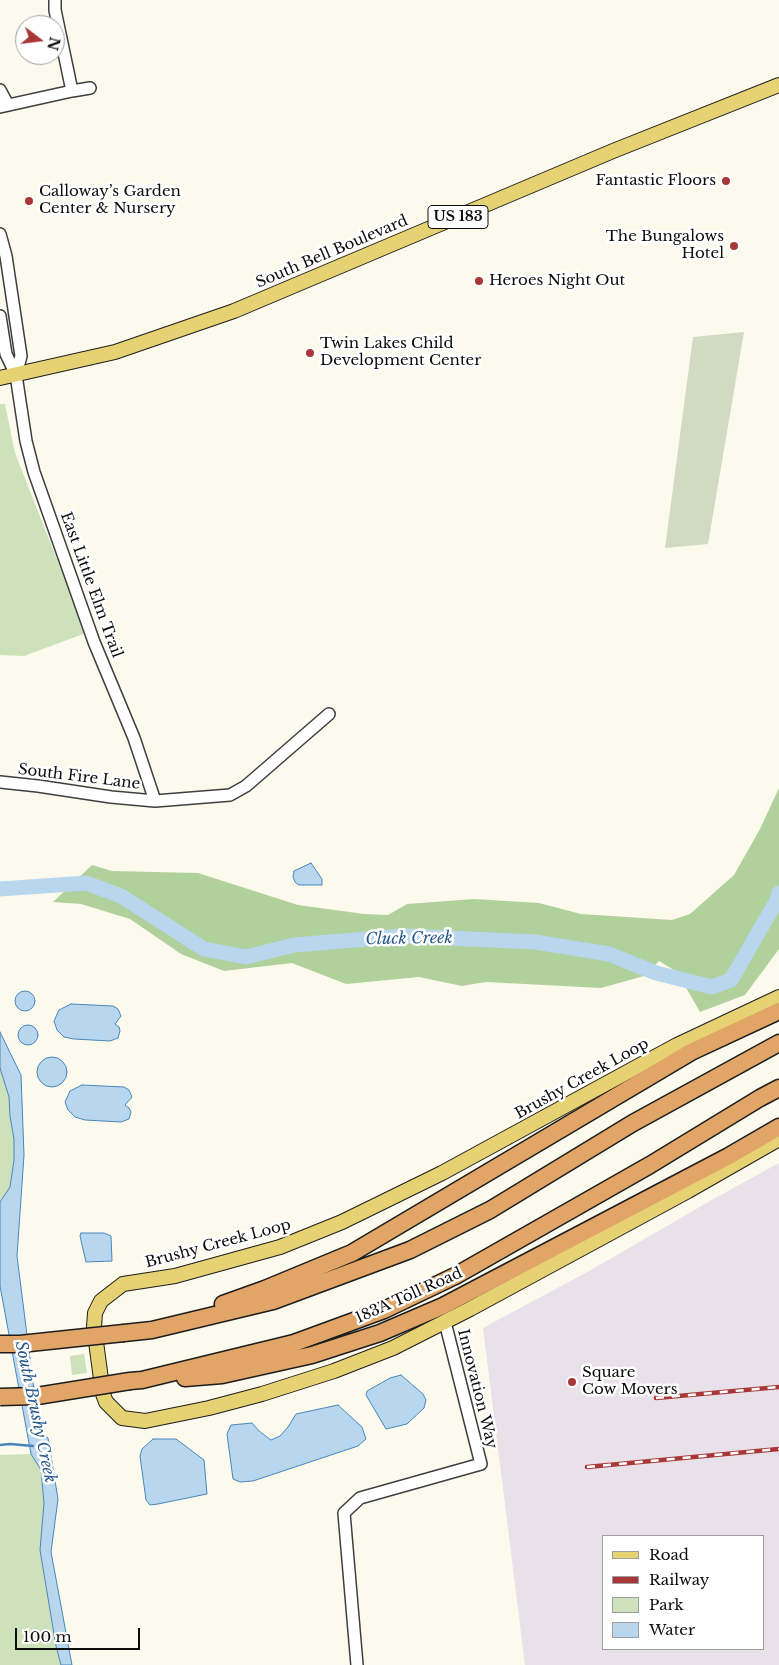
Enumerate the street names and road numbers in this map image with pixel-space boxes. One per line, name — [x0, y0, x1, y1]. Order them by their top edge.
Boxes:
road number: US 183 — [428, 206, 488, 228]
street label: South Bell Boulevard — [253, 212, 411, 292]
street label: East Little Elm Trail — [56, 510, 126, 660]
street label: South Fire Lane — [17, 761, 141, 793]
street label: Brushy Creek Loop — [512, 1035, 652, 1123]
street label: Brushy Creek Loop — [143, 1216, 293, 1272]
street label: 183A Toll Road — [353, 1264, 465, 1328]
street label: Innovation Way — [453, 1327, 501, 1451]

